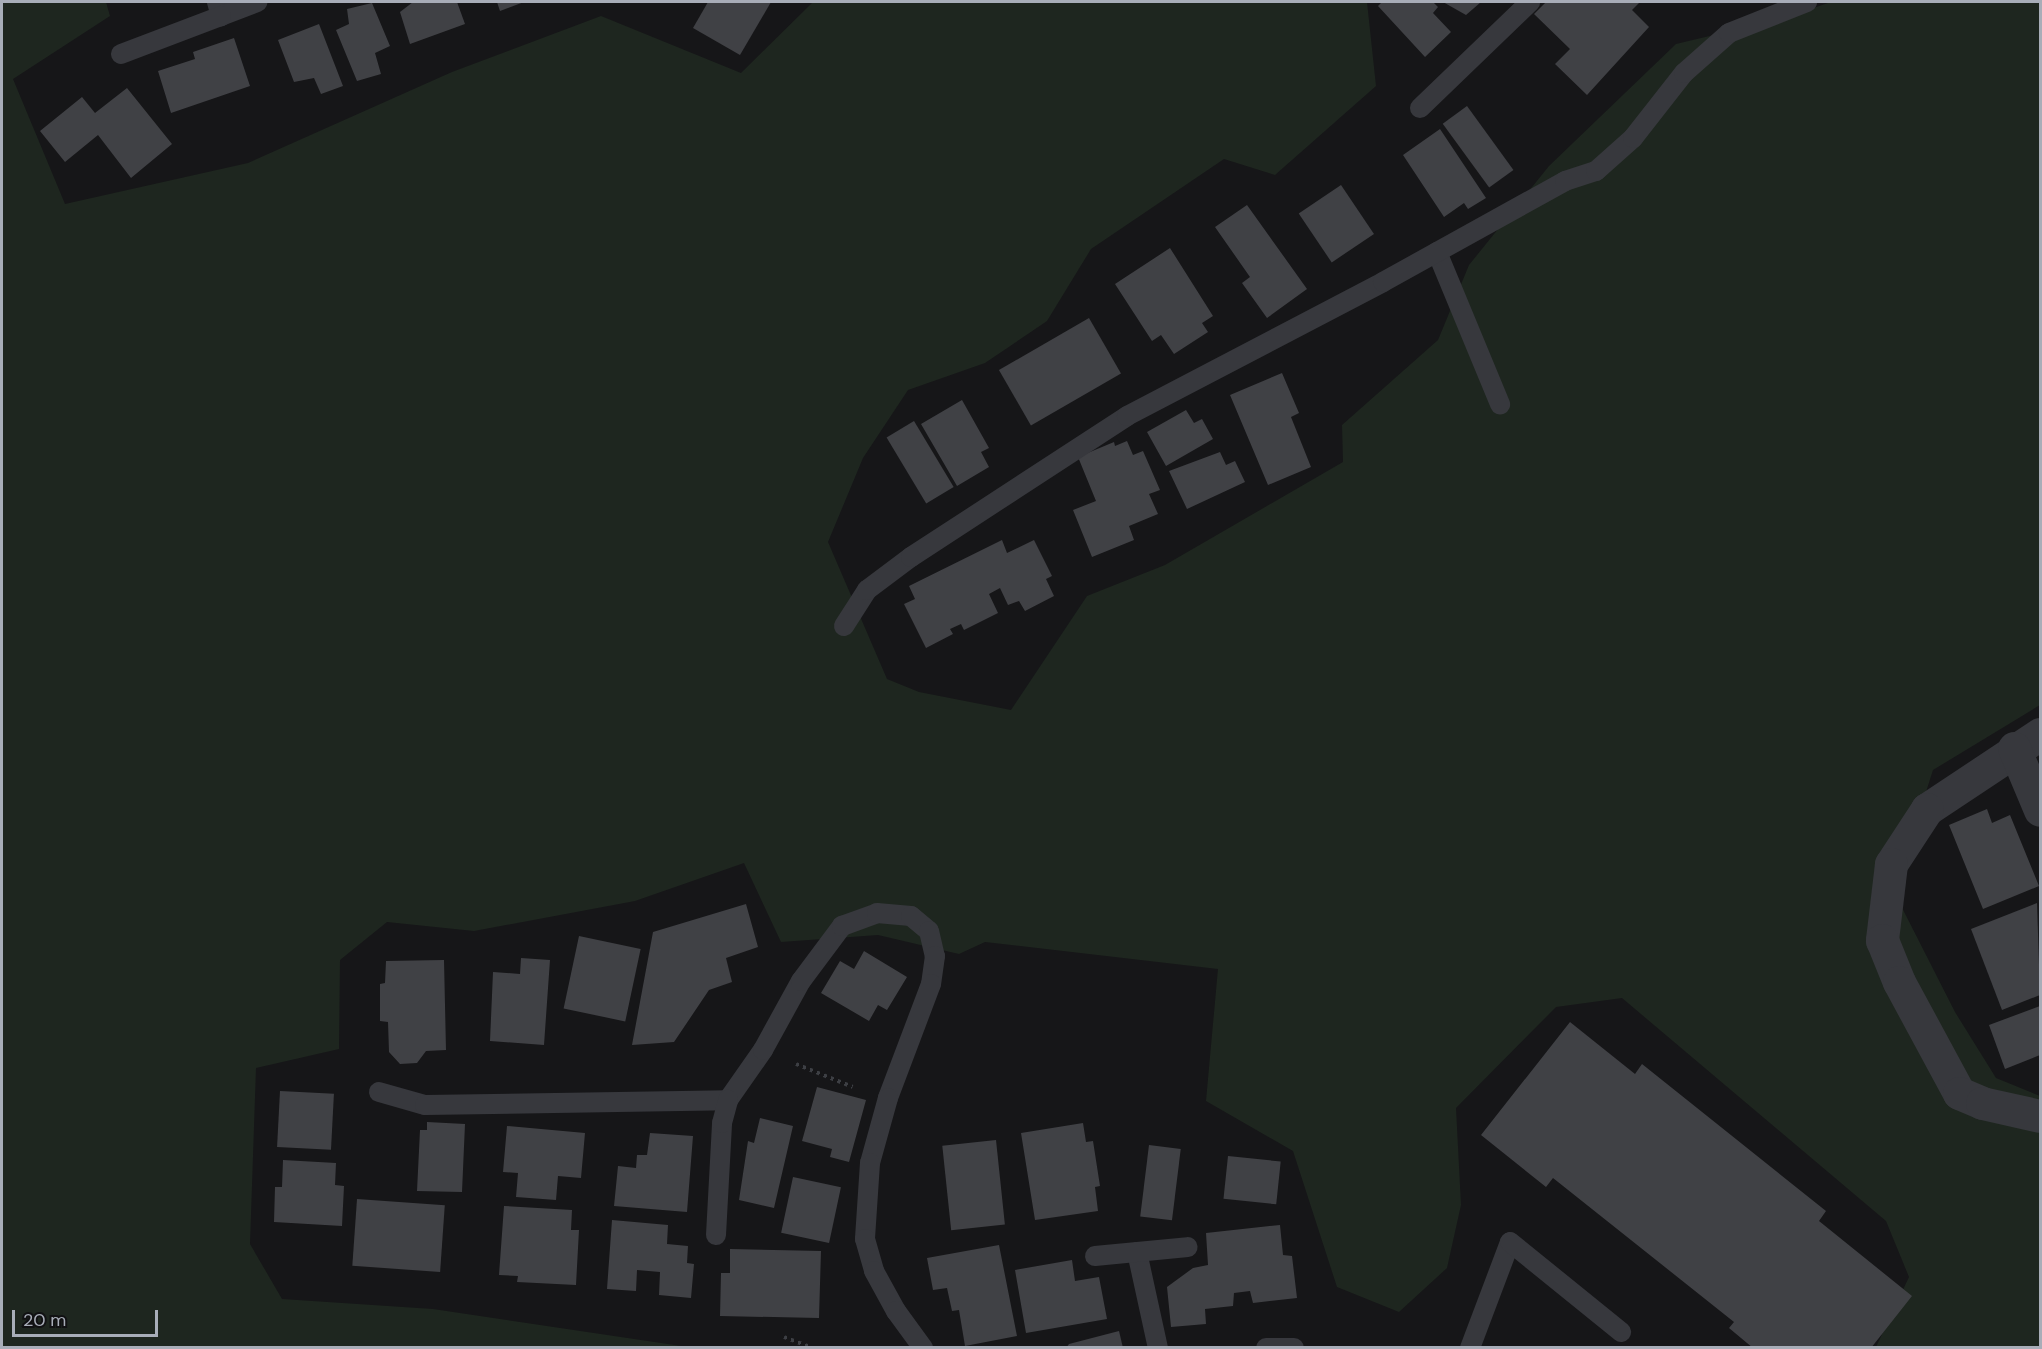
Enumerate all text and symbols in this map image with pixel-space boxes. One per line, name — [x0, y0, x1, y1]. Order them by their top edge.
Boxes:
scale bar — [15, 1298, 160, 1336]
text: 20 m — [23, 1308, 66, 1332]

